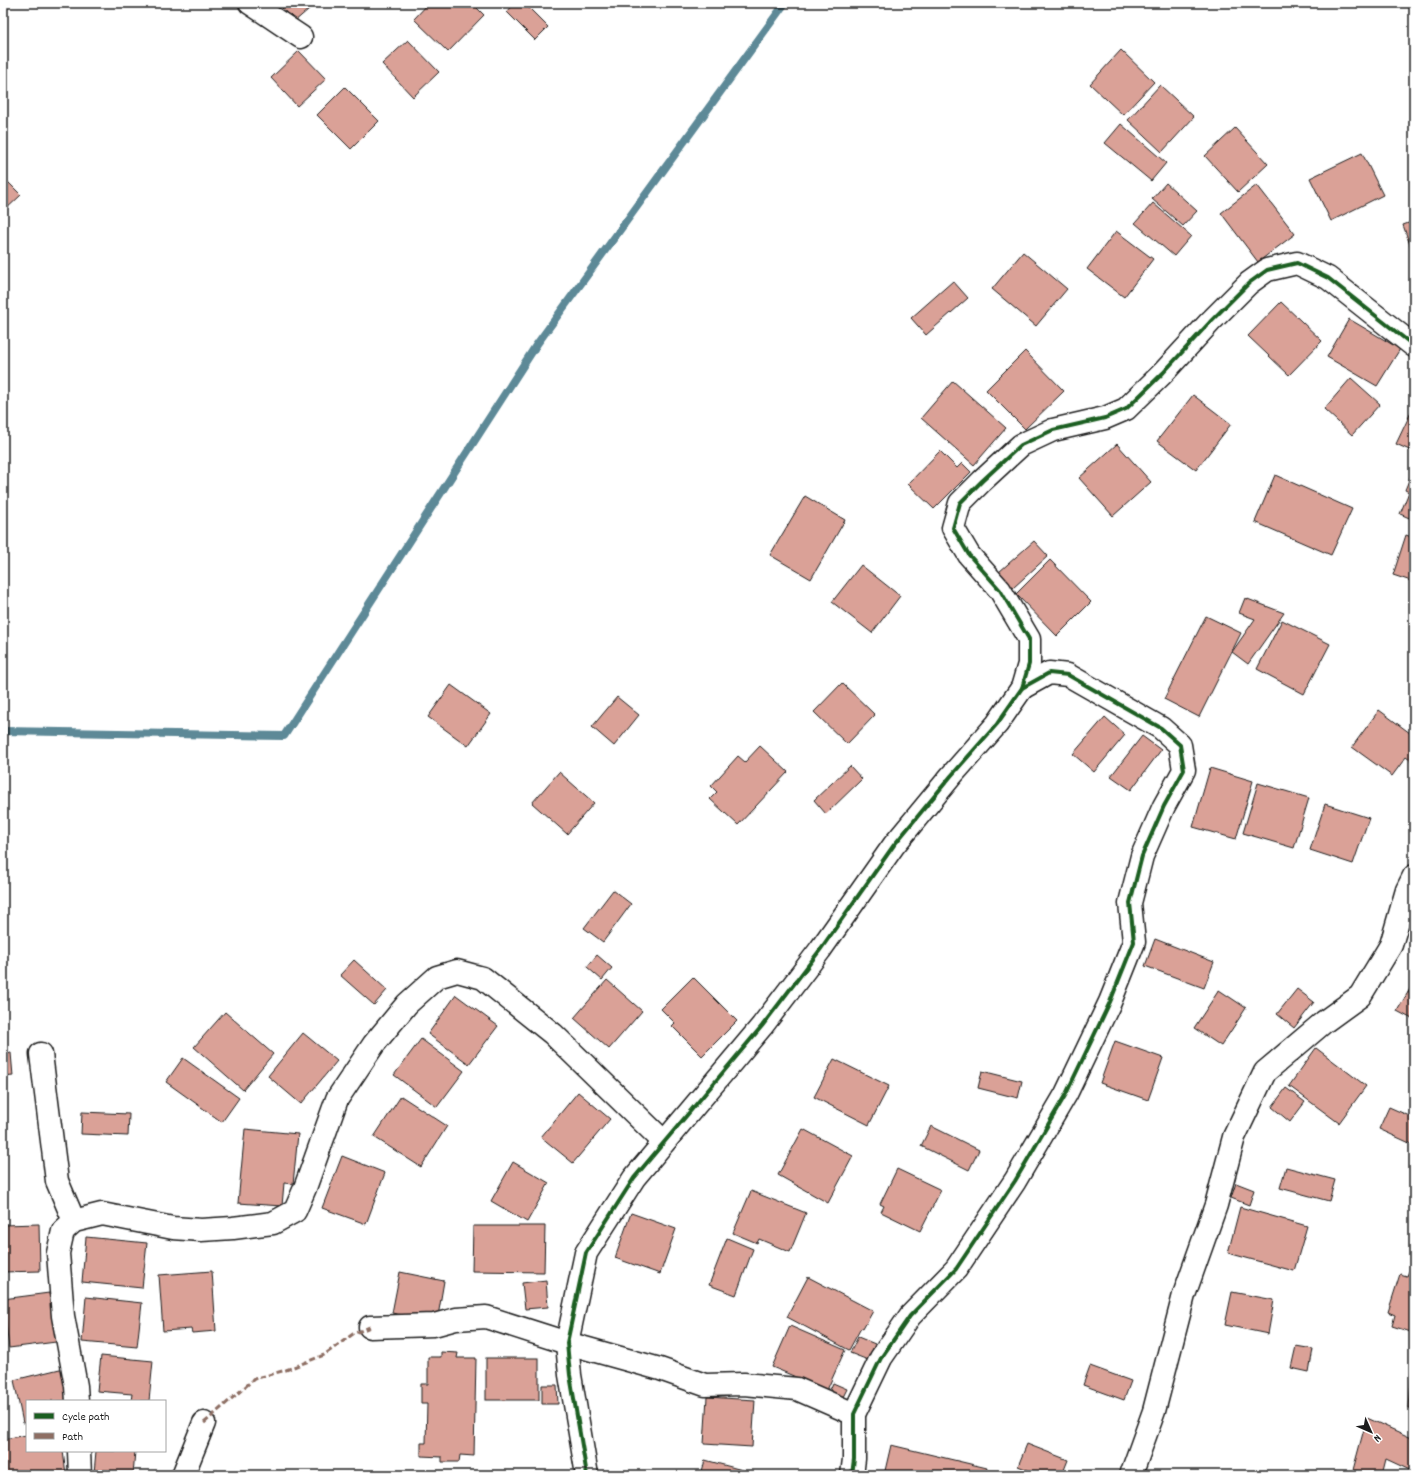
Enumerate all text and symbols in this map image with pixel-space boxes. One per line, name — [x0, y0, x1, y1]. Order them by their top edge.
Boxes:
legend — [26, 1400, 166, 1452]
text: Cycle path — [62, 1409, 110, 1426]
north arrow — [1351, 1412, 1391, 1452]
text: Path — [62, 1429, 83, 1446]
text: N — [1369, 1430, 1384, 1446]

